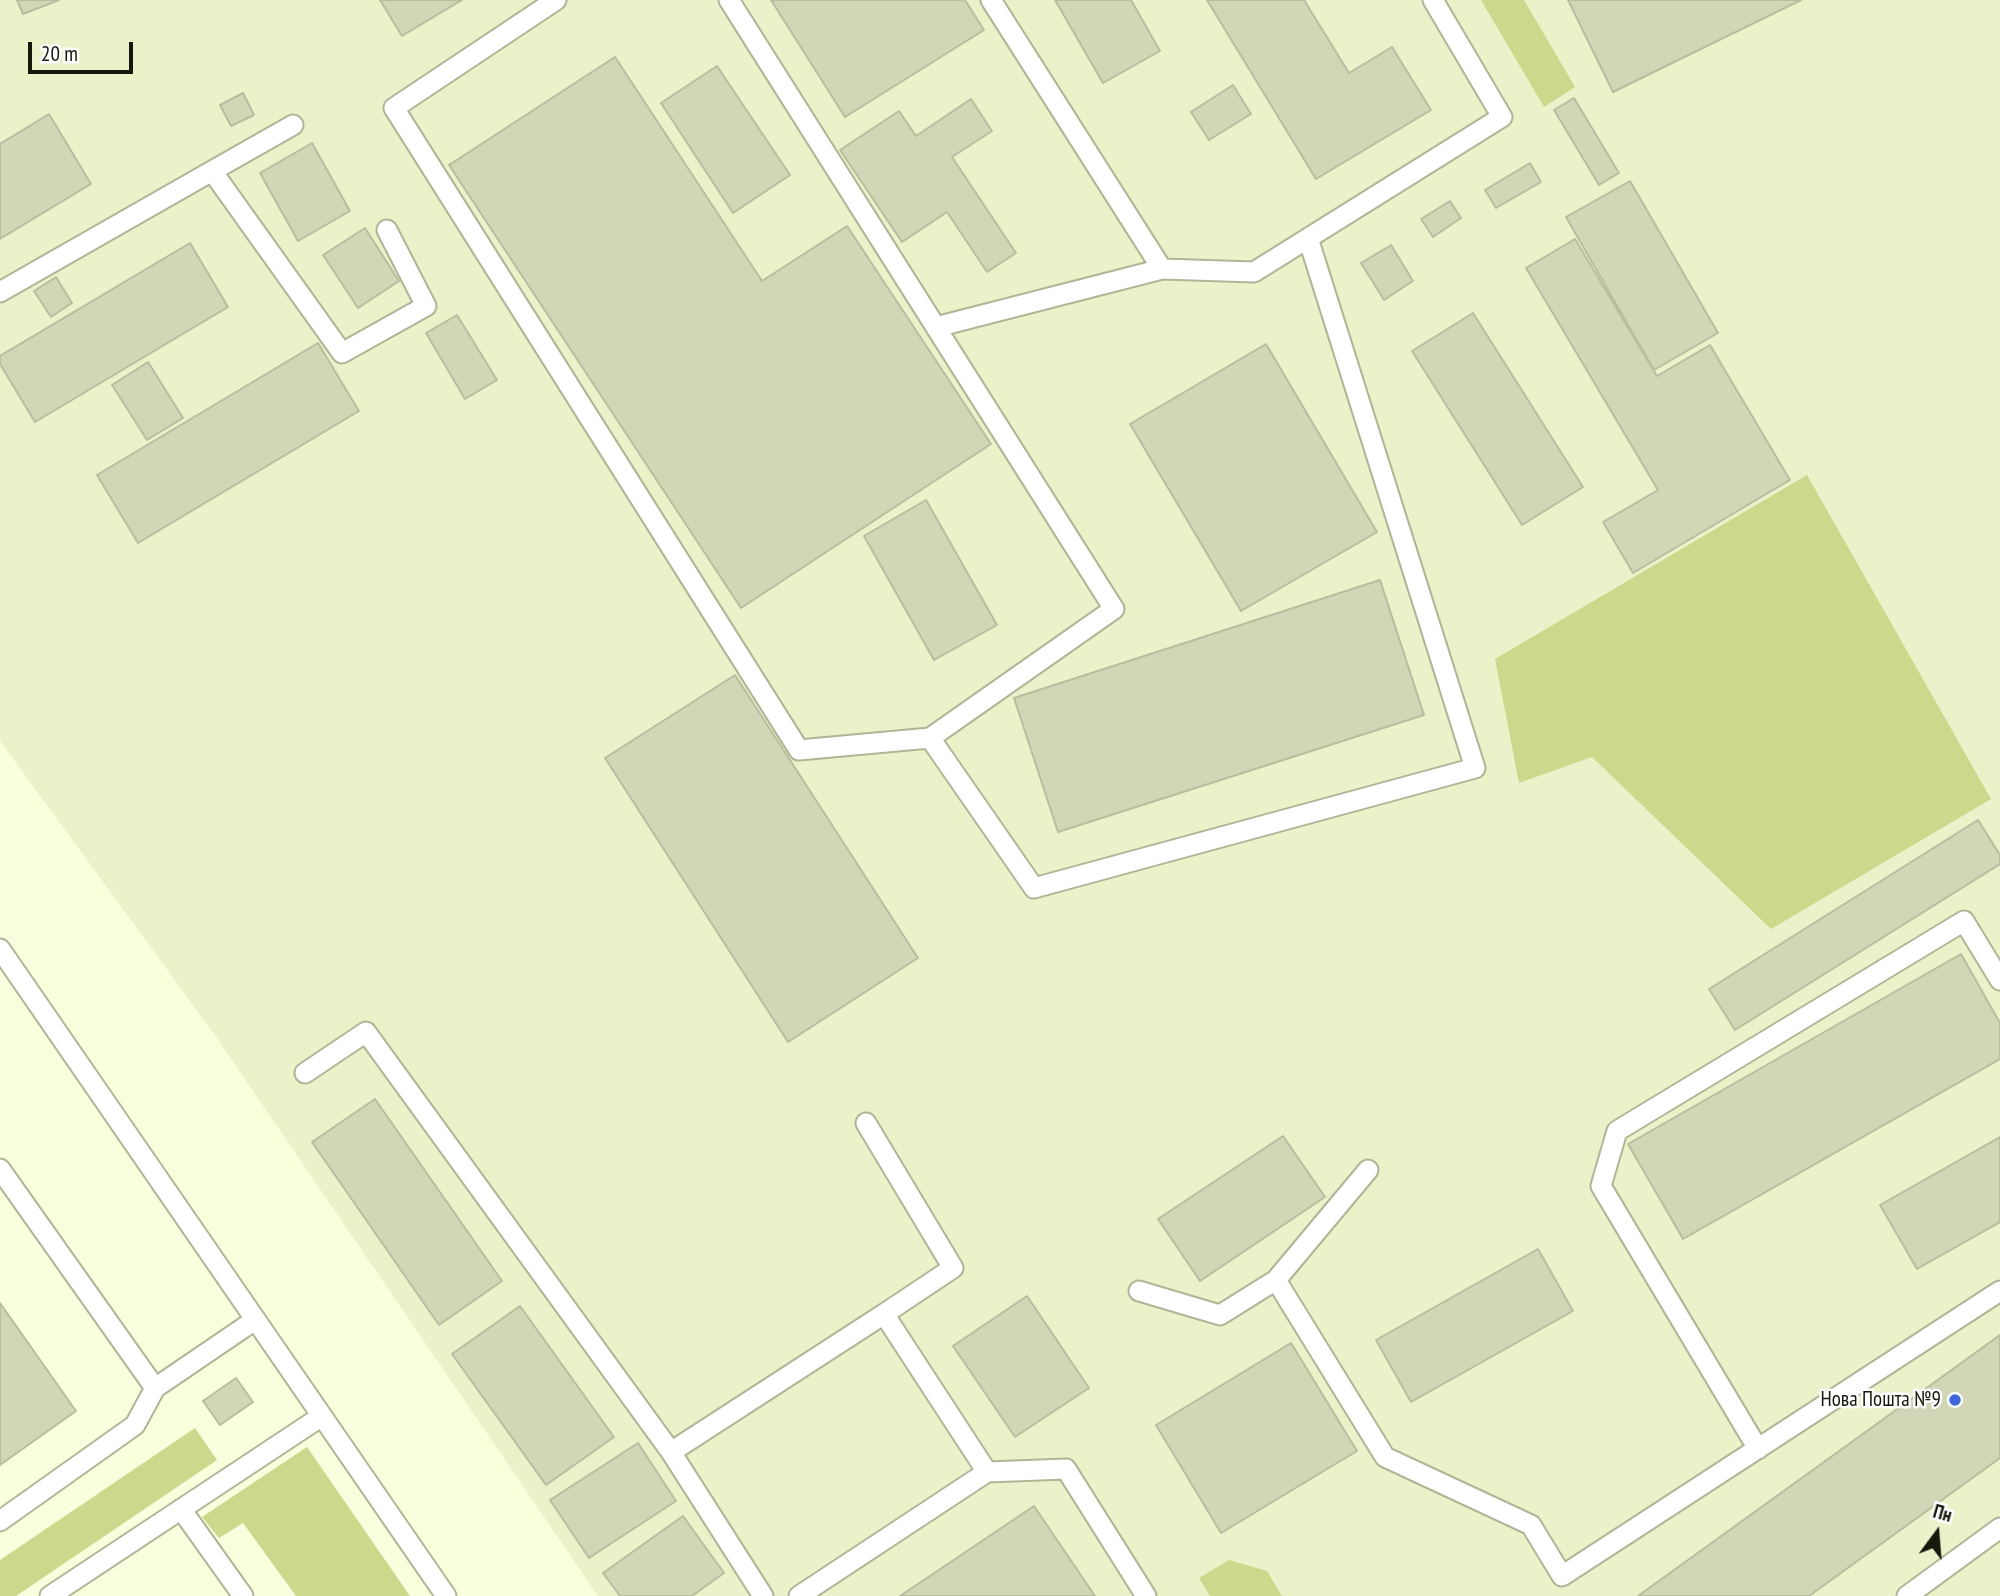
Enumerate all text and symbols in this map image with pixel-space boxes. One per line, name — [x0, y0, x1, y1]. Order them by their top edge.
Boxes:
scale bar — [32, 28, 136, 72]
text: 20 m — [41, 40, 78, 67]
place label: Нова Пошта №9 — [1820, 1387, 1941, 1413]
marker: Нова Пошта №9 — [1947, 1392, 1963, 1408]
north arrow — [1902, 1498, 1972, 1568]
text: Пн — [1931, 1499, 1955, 1527]

